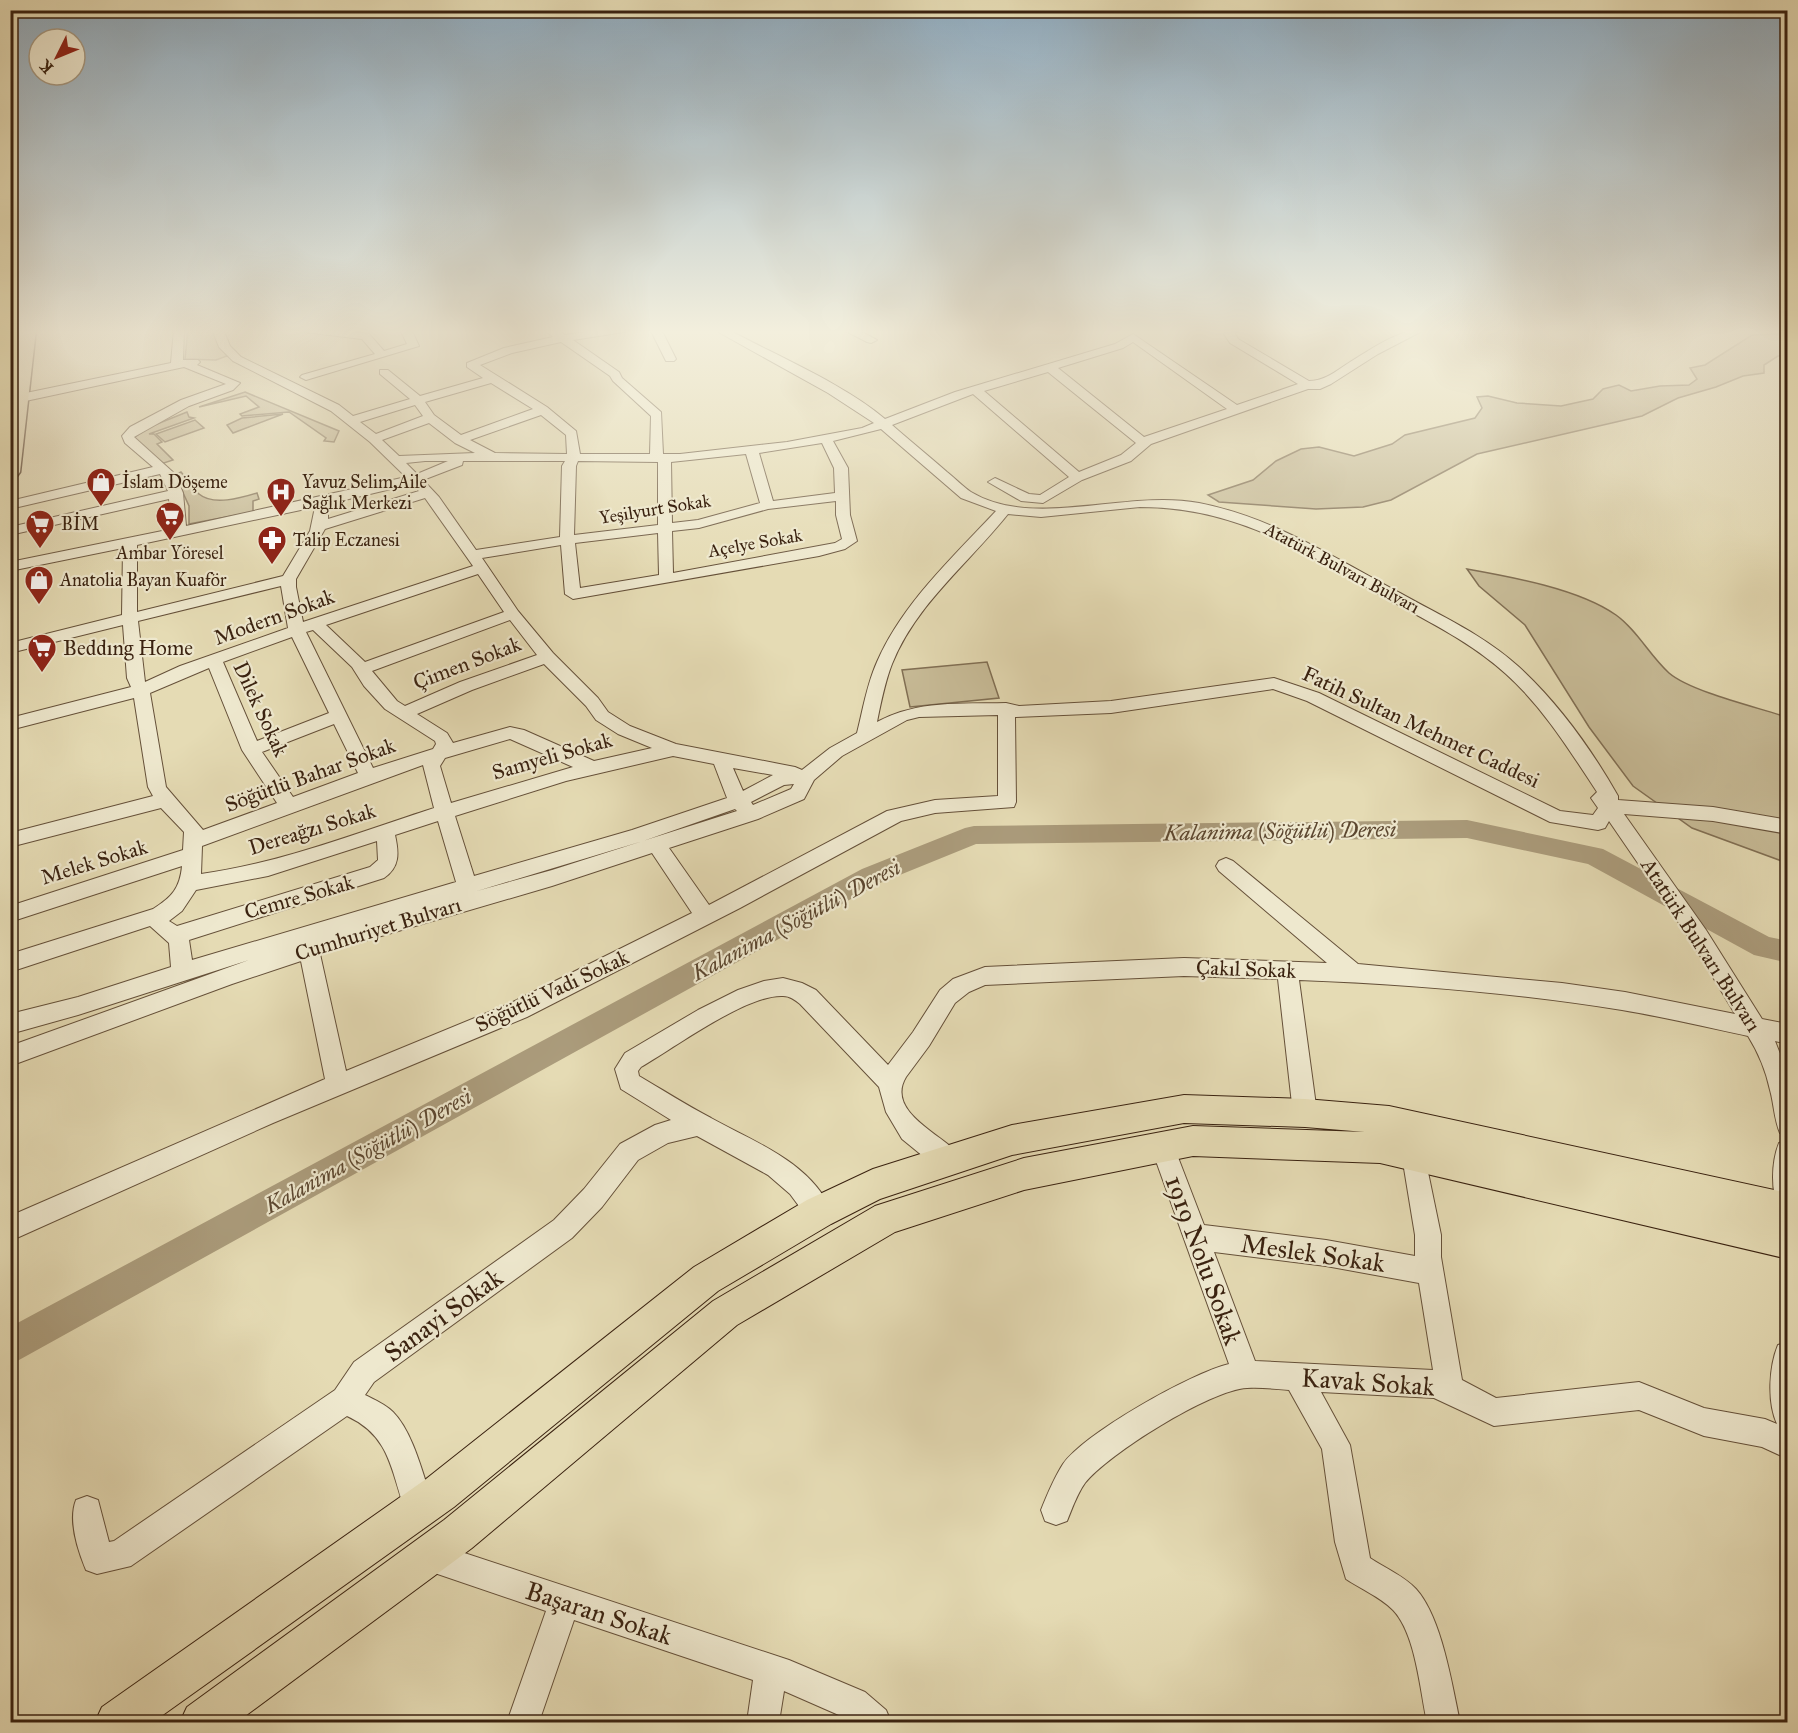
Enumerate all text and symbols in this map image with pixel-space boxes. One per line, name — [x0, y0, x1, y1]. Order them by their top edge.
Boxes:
north arrow — [27, 27, 87, 87]
text: K — [35, 56, 57, 78]
shop icon: İslam Döşeme — [85, 466, 117, 508]
place label: İslam Döşeme — [122, 470, 228, 493]
place label: Yavuz Selim,Aile Sağlık Merkezi — [302, 471, 427, 515]
hospital icon: Yavuz Selim,Aile Sağlık Merkezi — [265, 476, 297, 518]
street label: Yeşilyurt Sokak — [598, 489, 713, 529]
supermarket icon: Ambar Yöresel — [154, 500, 186, 542]
supermarket icon: BİM — [24, 508, 56, 550]
place label: BİM — [61, 512, 99, 535]
street label: Atatürk Bulvarı Bulvarı — [1260, 517, 1423, 618]
pharmacy icon: Talip Eczanesi — [256, 524, 288, 566]
street label: Açelye Sokak — [705, 524, 804, 562]
place label: Talip Eczanesi — [293, 529, 400, 551]
place label: Ambar Yöresel — [115, 542, 224, 564]
shop icon: Anatolia Bayan Kuaför — [23, 564, 55, 606]
place label: Anatolia Bayan Kuaför — [59, 569, 227, 591]
street label: Modern Sokak — [210, 583, 338, 651]
street label: Çimen Sokak — [409, 630, 525, 695]
supermarket icon: Beddıng Home — [26, 632, 58, 674]
place label: Beddıng Home — [63, 635, 193, 661]
street label: Dilek Sokak — [228, 657, 294, 761]
street label: Fatih Sultan Mehmet Caddesi — [1298, 660, 1544, 794]
street label: Samyeli Sokak — [489, 726, 615, 786]
street label: Söğütlü Bahar Sokak — [221, 732, 399, 818]
street label: Dereağzı Sokak — [245, 797, 379, 861]
water label: Kalanima (Söğütlü) Deresi — [1162, 815, 1397, 847]
street label: Melek Sokak — [38, 833, 151, 890]
water label: Kalanima (Söğütlü) Deresi — [686, 853, 906, 987]
street label: Atatürk Bulvarı Bulvarı — [1635, 853, 1767, 1037]
street label: Cemre Sokak — [241, 869, 357, 925]
street label: Cumhuriyet Bulvarı — [292, 891, 465, 967]
street label: Söğütlü Vadi Sokak — [471, 944, 633, 1038]
street label: Çakıl Sokak — [1196, 954, 1297, 984]
water label: Kalanima (Söğütlü) Deresi — [259, 1082, 477, 1220]
street label: 1919 Nolu Sokak — [1159, 1171, 1250, 1350]
street label: Meslek Sokak — [1239, 1227, 1388, 1279]
street label: Sanayi Sokak — [377, 1261, 509, 1369]
street label: Kavak Sokak — [1300, 1361, 1437, 1403]
street label: Başaran Sokak — [522, 1574, 677, 1652]

